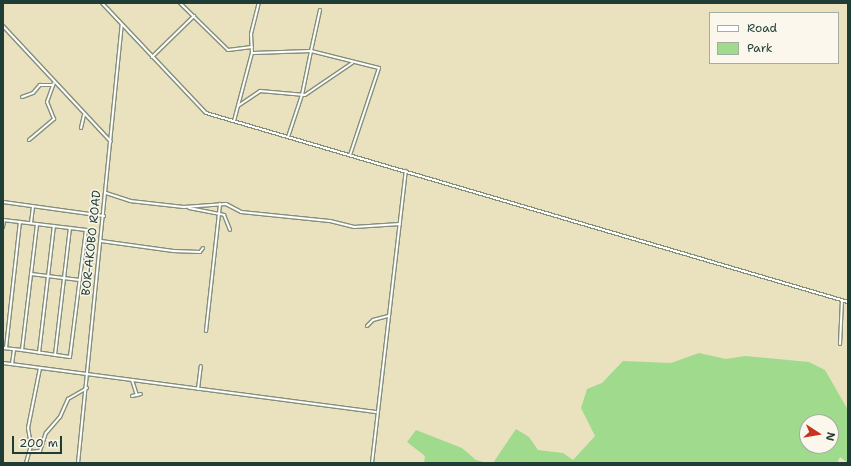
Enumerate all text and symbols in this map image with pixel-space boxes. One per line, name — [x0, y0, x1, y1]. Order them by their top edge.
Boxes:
legend — [709, 12, 839, 64]
text: Road — [747, 20, 777, 36]
text: Park — [747, 40, 773, 56]
street label: BOR-AKOBO ROAD — [79, 190, 105, 296]
north arrow — [799, 414, 839, 454]
scale bar — [14, 428, 64, 454]
text: N — [822, 431, 838, 442]
text: 200 m — [19, 435, 58, 451]

